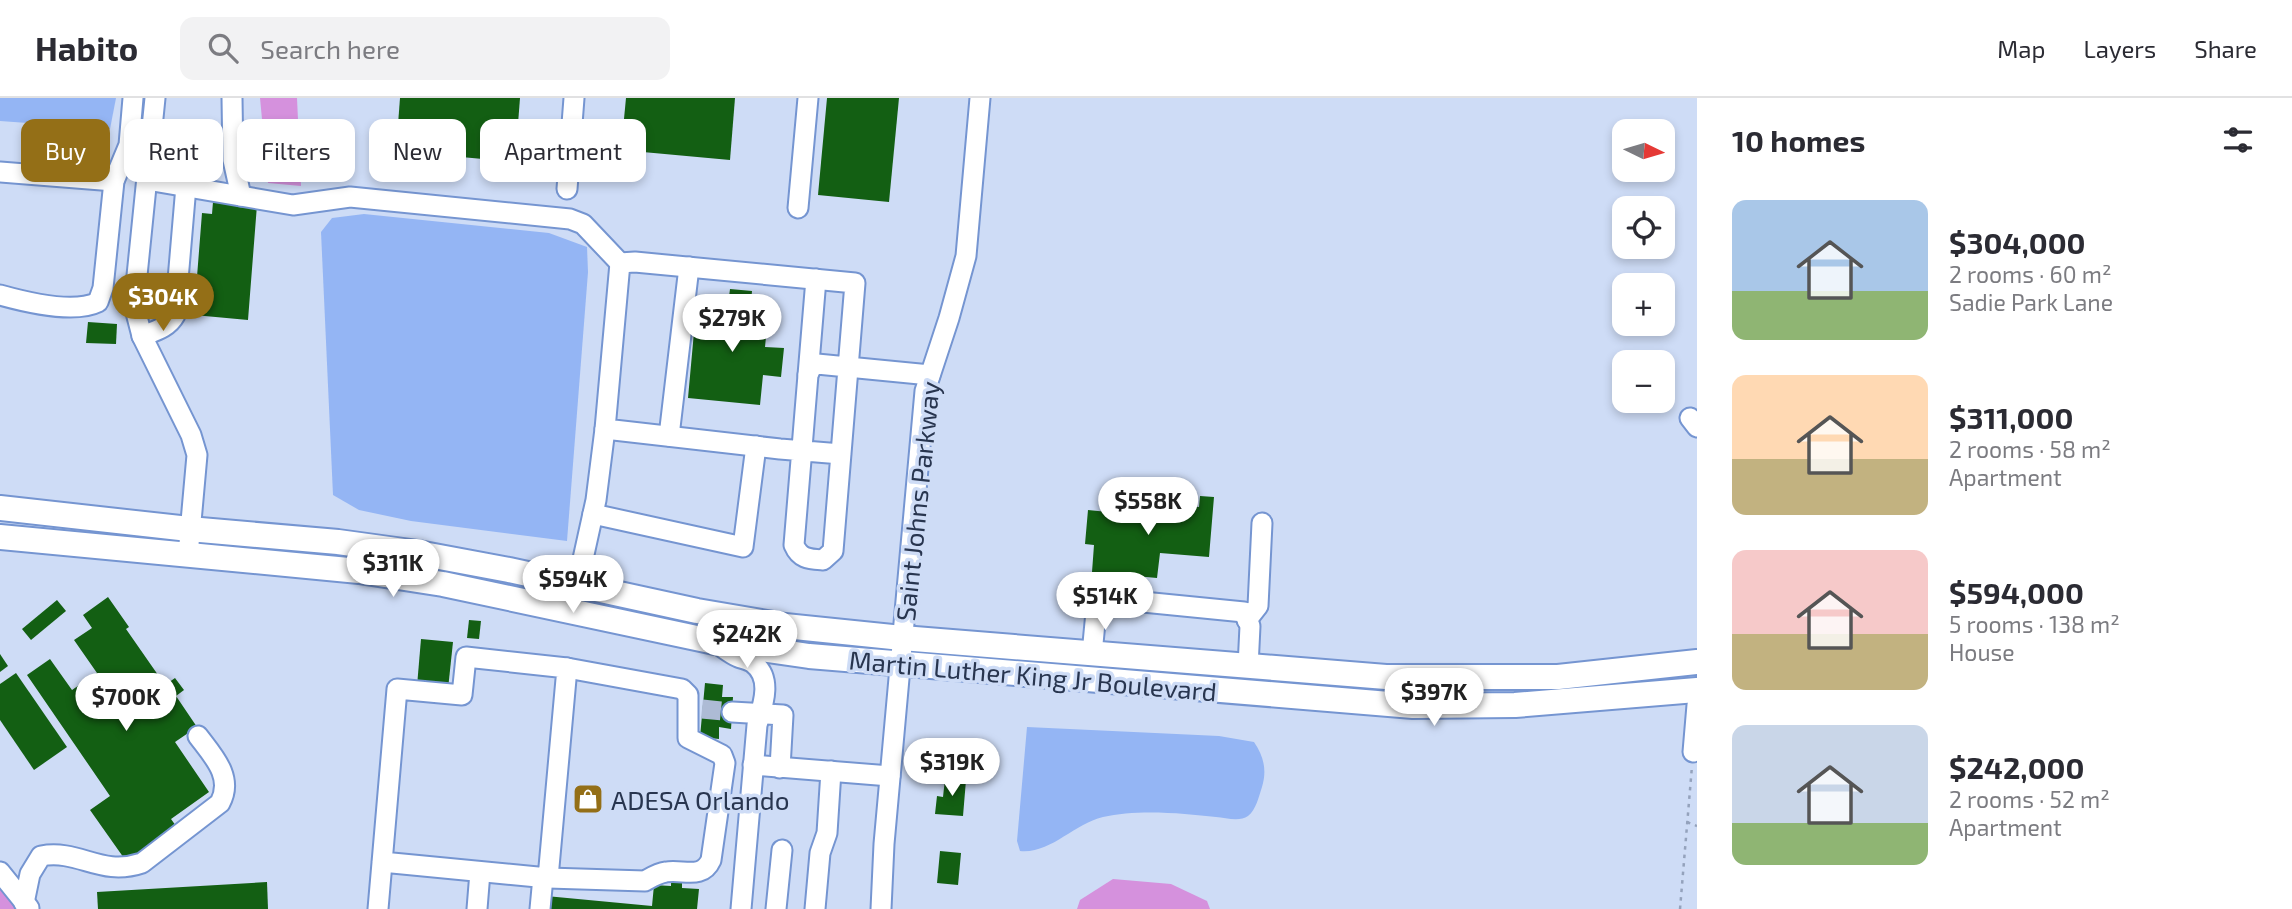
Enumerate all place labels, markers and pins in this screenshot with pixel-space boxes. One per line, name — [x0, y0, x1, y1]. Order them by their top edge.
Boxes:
pin: $304K — [114, 274, 212, 333]
pin: $279K — [683, 294, 781, 354]
pin: $558K — [1099, 478, 1197, 537]
pin: $311K — [344, 540, 442, 599]
pin: $594K — [524, 556, 622, 615]
pin: $514K — [1056, 573, 1154, 632]
pin: $242K — [698, 610, 796, 670]
pin: $397K — [1385, 668, 1483, 728]
pin: $700K — [77, 674, 175, 733]
pin: $319K — [903, 738, 1001, 798]
shop icon: ADESA Orlando — [571, 782, 605, 816]
place label: ADESA Orlando — [611, 784, 790, 815]

